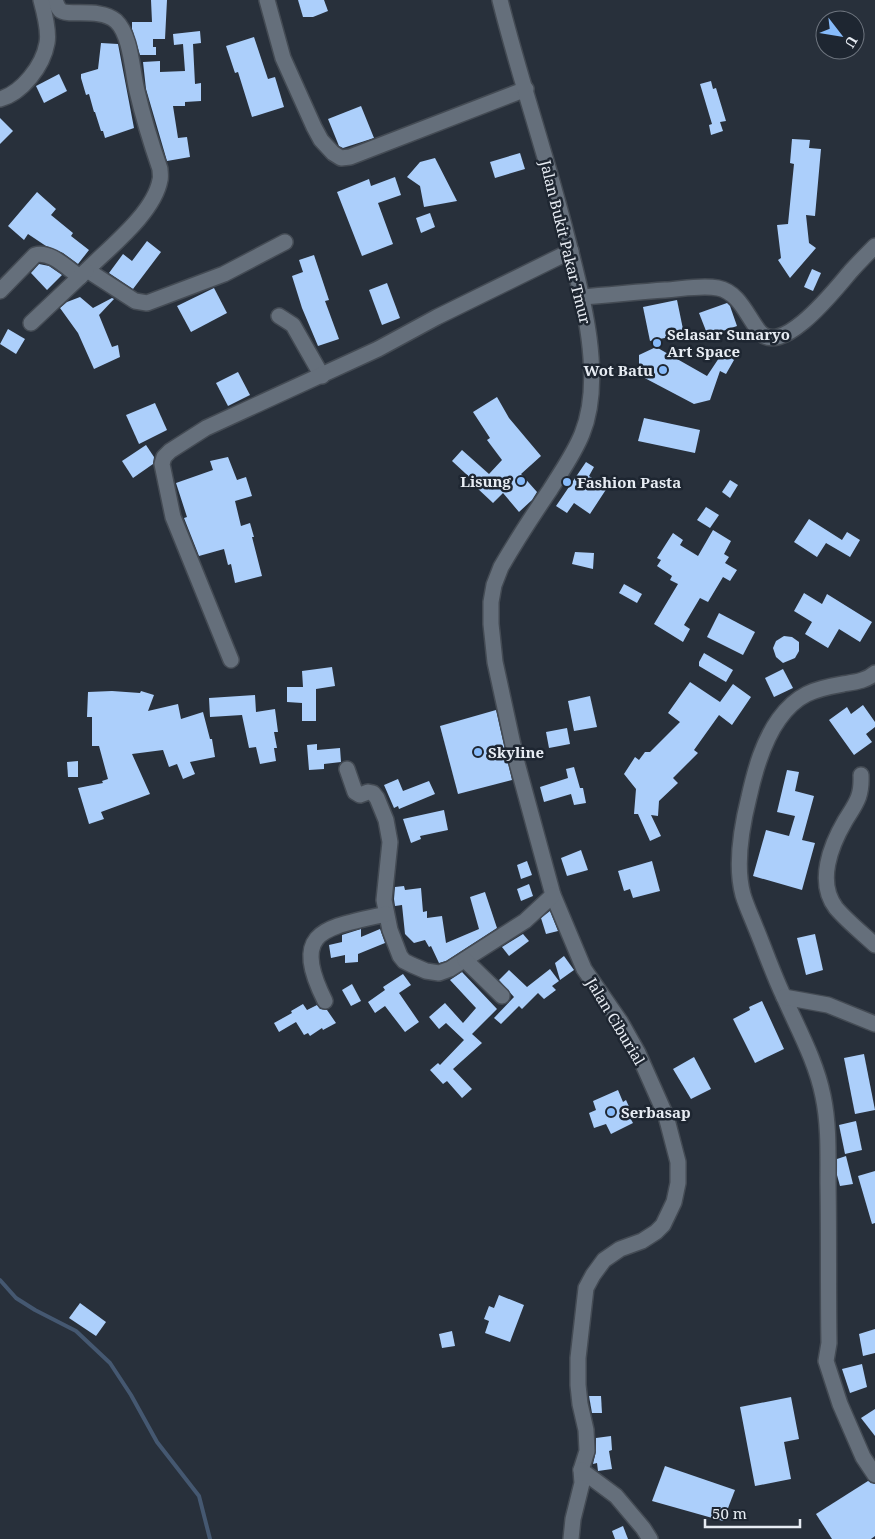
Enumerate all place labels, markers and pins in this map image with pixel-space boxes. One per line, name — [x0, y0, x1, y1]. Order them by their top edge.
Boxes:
place label: Selasar Sunaryo Art Space — [667, 324, 790, 361]
marker: Selasar Sunaryo Art Space — [651, 337, 663, 349]
place label: Wot Batu — [584, 360, 653, 380]
marker: Wot Batu — [657, 364, 669, 376]
place label: Lisung — [460, 471, 512, 491]
place label: Fashion Pasta — [577, 472, 681, 492]
marker: Lisung — [515, 475, 527, 487]
marker: Fashion Pasta — [561, 476, 573, 488]
place label: Skyline — [488, 742, 544, 762]
marker: Skyline — [472, 746, 484, 758]
place label: Serbasap — [621, 1102, 691, 1122]
marker: Serbasap — [605, 1106, 617, 1118]

